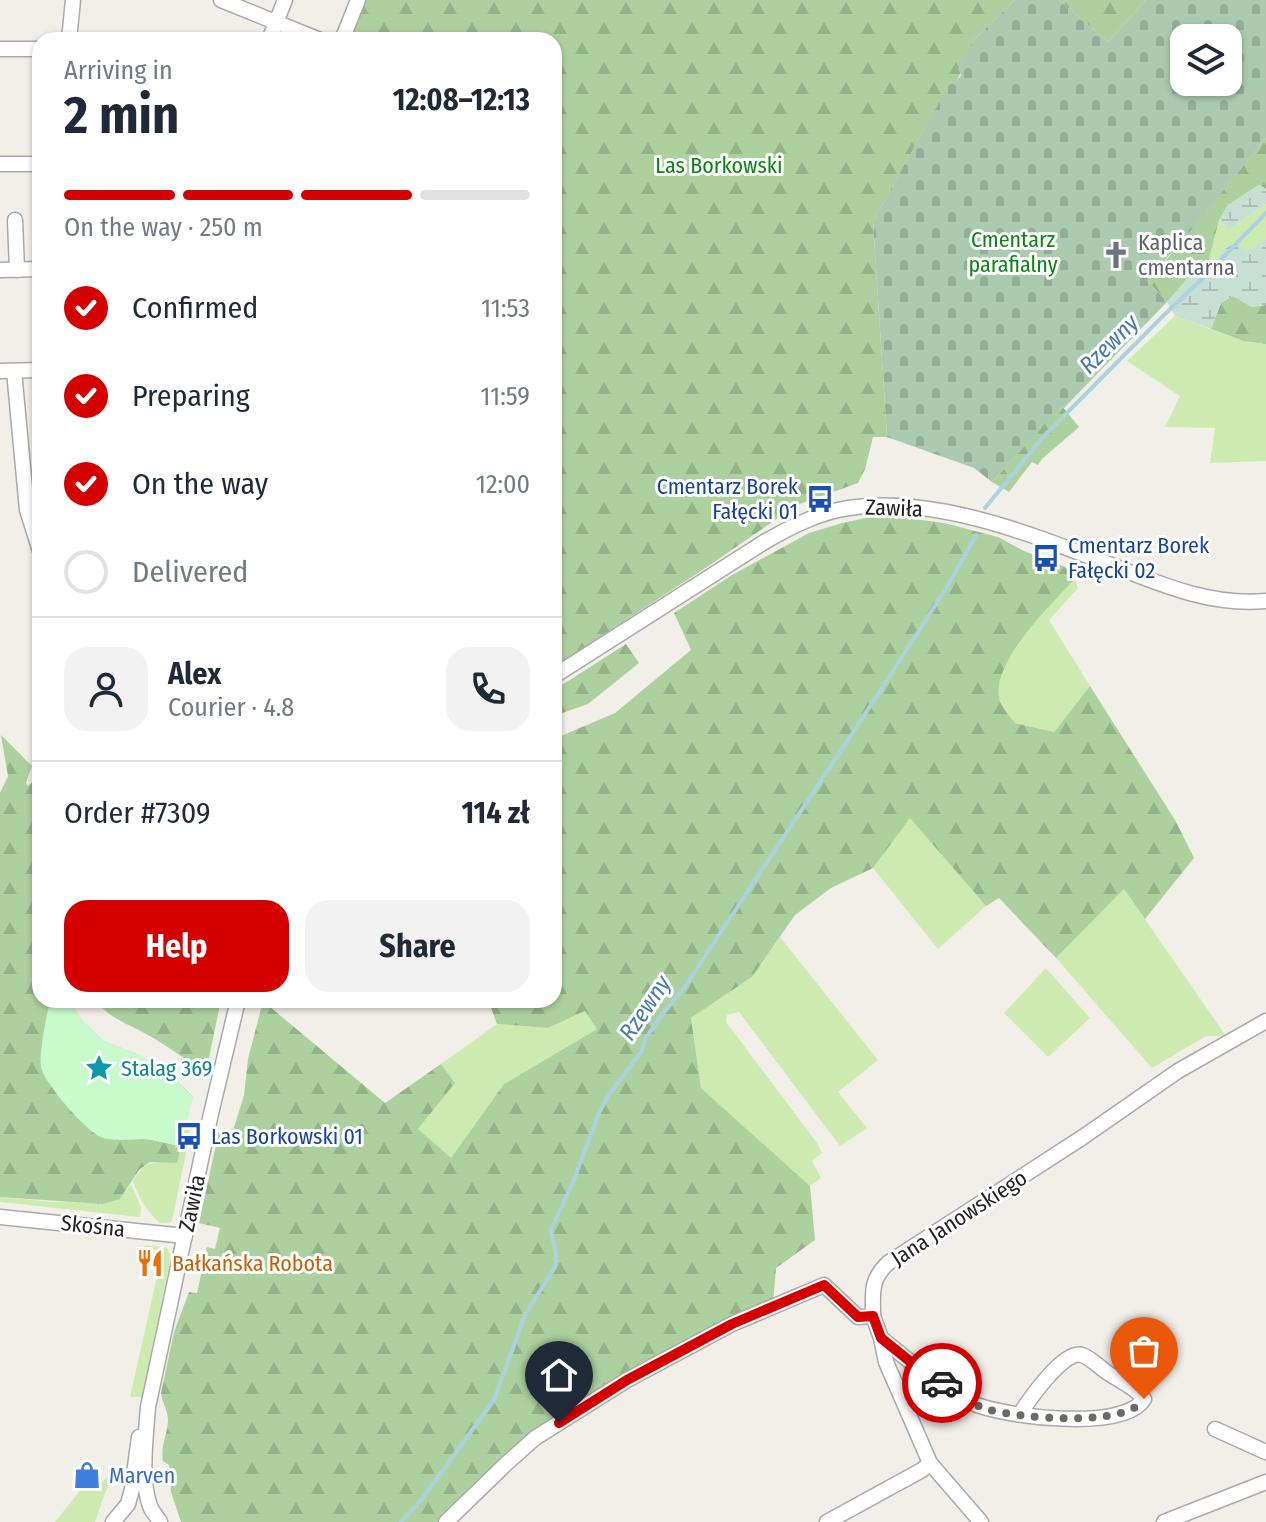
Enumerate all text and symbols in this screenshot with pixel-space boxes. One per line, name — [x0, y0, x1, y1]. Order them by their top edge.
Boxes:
map controls — [1170, 24, 1242, 96]
button: layers — [1170, 24, 1242, 96]
text: Arriving in — [64, 55, 173, 86]
text: 12:08–12:13 — [393, 82, 530, 118]
text: 2 min — [64, 84, 179, 147]
park label: Las Borkowski — [655, 152, 783, 179]
text: On the way · 250 m — [64, 212, 263, 243]
park label: Cmentarz parafialny — [968, 226, 1058, 278]
place label: Kaplica cmentarna — [1138, 229, 1235, 281]
church icon: Kaplica cmentarna — [1101, 240, 1131, 270]
icon: check — [64, 286, 108, 330]
text: Confirmed — [132, 290, 258, 326]
text: 11:53 — [481, 293, 530, 324]
water label: Rzewny — [1074, 308, 1145, 379]
icon: check — [64, 374, 108, 418]
text: Preparing — [132, 378, 250, 414]
text: 11:59 — [480, 381, 530, 412]
icon: check — [64, 462, 108, 506]
text: On the way — [132, 466, 268, 502]
text: 12:00 — [476, 469, 530, 500]
place label: Cmentarz Borek Fałęcki 01 — [657, 473, 799, 525]
bus stop icon: Cmentarz Borek Fałęcki 01 — [805, 484, 835, 514]
street label: Zawiła — [865, 494, 923, 522]
place label: Cmentarz Borek Fałęcki 02 — [1068, 532, 1210, 584]
bus stop icon: Cmentarz Borek Fałęcki 02 — [1031, 543, 1061, 573]
text: Delivered — [132, 554, 248, 590]
button: person — [64, 647, 148, 731]
button: phone — [446, 647, 530, 731]
text: Alex — [168, 656, 221, 692]
text: Courier · 4.8 — [168, 692, 294, 723]
text: Order #7309 — [64, 795, 211, 831]
text: 114 zł — [461, 795, 530, 831]
button: Help — [64, 900, 289, 992]
button: Share — [305, 900, 530, 992]
water label: Rzewny — [613, 969, 678, 1046]
place icon: Stalag 369 — [84, 1053, 114, 1083]
place label: Stalag 369 — [121, 1055, 213, 1082]
bus stop icon: Las Borkowski 01 — [174, 1121, 204, 1151]
place label: Las Borkowski 01 — [211, 1123, 363, 1150]
street label: Jana Janowskiego — [886, 1164, 1032, 1272]
street label: Zawiła — [173, 1172, 211, 1234]
street label: Skośna — [60, 1209, 126, 1243]
restaurant icon: Bałkańska Robota — [135, 1248, 165, 1278]
place label: Bałkańska Robota — [172, 1250, 333, 1277]
pin — [1110, 1317, 1178, 1399]
icon: bag — [1122, 1329, 1166, 1373]
pin — [525, 1341, 593, 1423]
courier — [902, 1343, 982, 1423]
icon: home — [537, 1353, 581, 1397]
icon: car — [920, 1361, 964, 1405]
shop icon: Marven — [72, 1460, 102, 1490]
place label: Marven — [109, 1462, 175, 1489]

